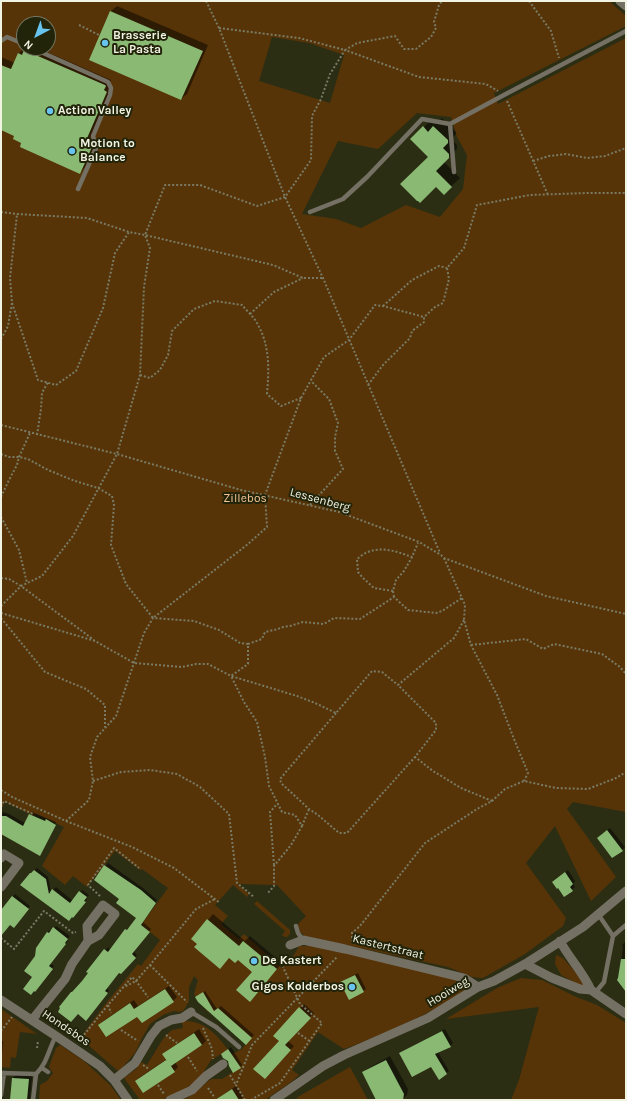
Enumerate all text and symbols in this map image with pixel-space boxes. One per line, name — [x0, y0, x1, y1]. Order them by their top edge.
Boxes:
north arrow — [16, 16, 56, 56]
place label: Brasserie La Pasta — [113, 29, 167, 57]
text: N — [21, 37, 36, 52]
marker: Brasserie La Pasta — [100, 38, 110, 48]
place label: Action Valley — [58, 104, 131, 118]
marker: Action Valley — [45, 106, 55, 116]
place label: Motion to Balance — [80, 137, 135, 165]
marker: Motion to Balance — [67, 146, 77, 156]
street label: Lessenberg — [288, 485, 352, 515]
park label: Zillebos — [223, 492, 267, 506]
street label: Kastertstraat — [351, 931, 425, 963]
place label: De Kastert — [262, 954, 321, 968]
marker: De Kastert — [249, 956, 259, 966]
street label: Hooiweg — [424, 974, 472, 1010]
place label: Gigos Kolderbos — [252, 980, 344, 994]
marker: Gigos Kolderbos — [347, 982, 357, 992]
street label: Hondsbos — [39, 1007, 93, 1049]

